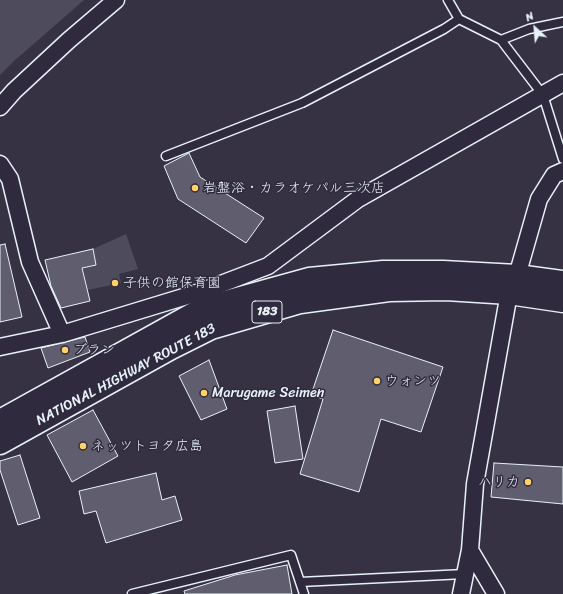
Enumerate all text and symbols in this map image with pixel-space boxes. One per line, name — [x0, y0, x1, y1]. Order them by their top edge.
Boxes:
text: N — [522, 7, 537, 27]
north arrow — [515, 8, 555, 48]
place label: 岩盤浴・カラオケパル三次店 — [203, 180, 385, 196]
marker: 岩盤浴・カラオケパル三次店 — [190, 183, 200, 193]
place label: 子供の館保育園 — [123, 275, 221, 291]
marker: 子供の館保育園 — [110, 278, 120, 288]
road number: 183 — [252, 301, 282, 323]
street label: NATIONAL HIGHWAY ROUTE 183 — [33, 320, 219, 430]
place label: ブラン — [73, 342, 115, 358]
marker: ブラン — [60, 345, 70, 355]
place label: ウォンツ — [385, 373, 441, 389]
marker: ウォンツ — [372, 376, 382, 386]
place label: Marugame Seimen — [212, 385, 324, 401]
marker: Marugame Seimen — [199, 388, 209, 398]
place label: ネッツトヨタ広島 — [91, 438, 203, 454]
marker: ネッツトヨタ広島 — [78, 441, 88, 451]
place label: ハリカ — [478, 474, 520, 490]
marker: ハリカ — [523, 477, 533, 487]

